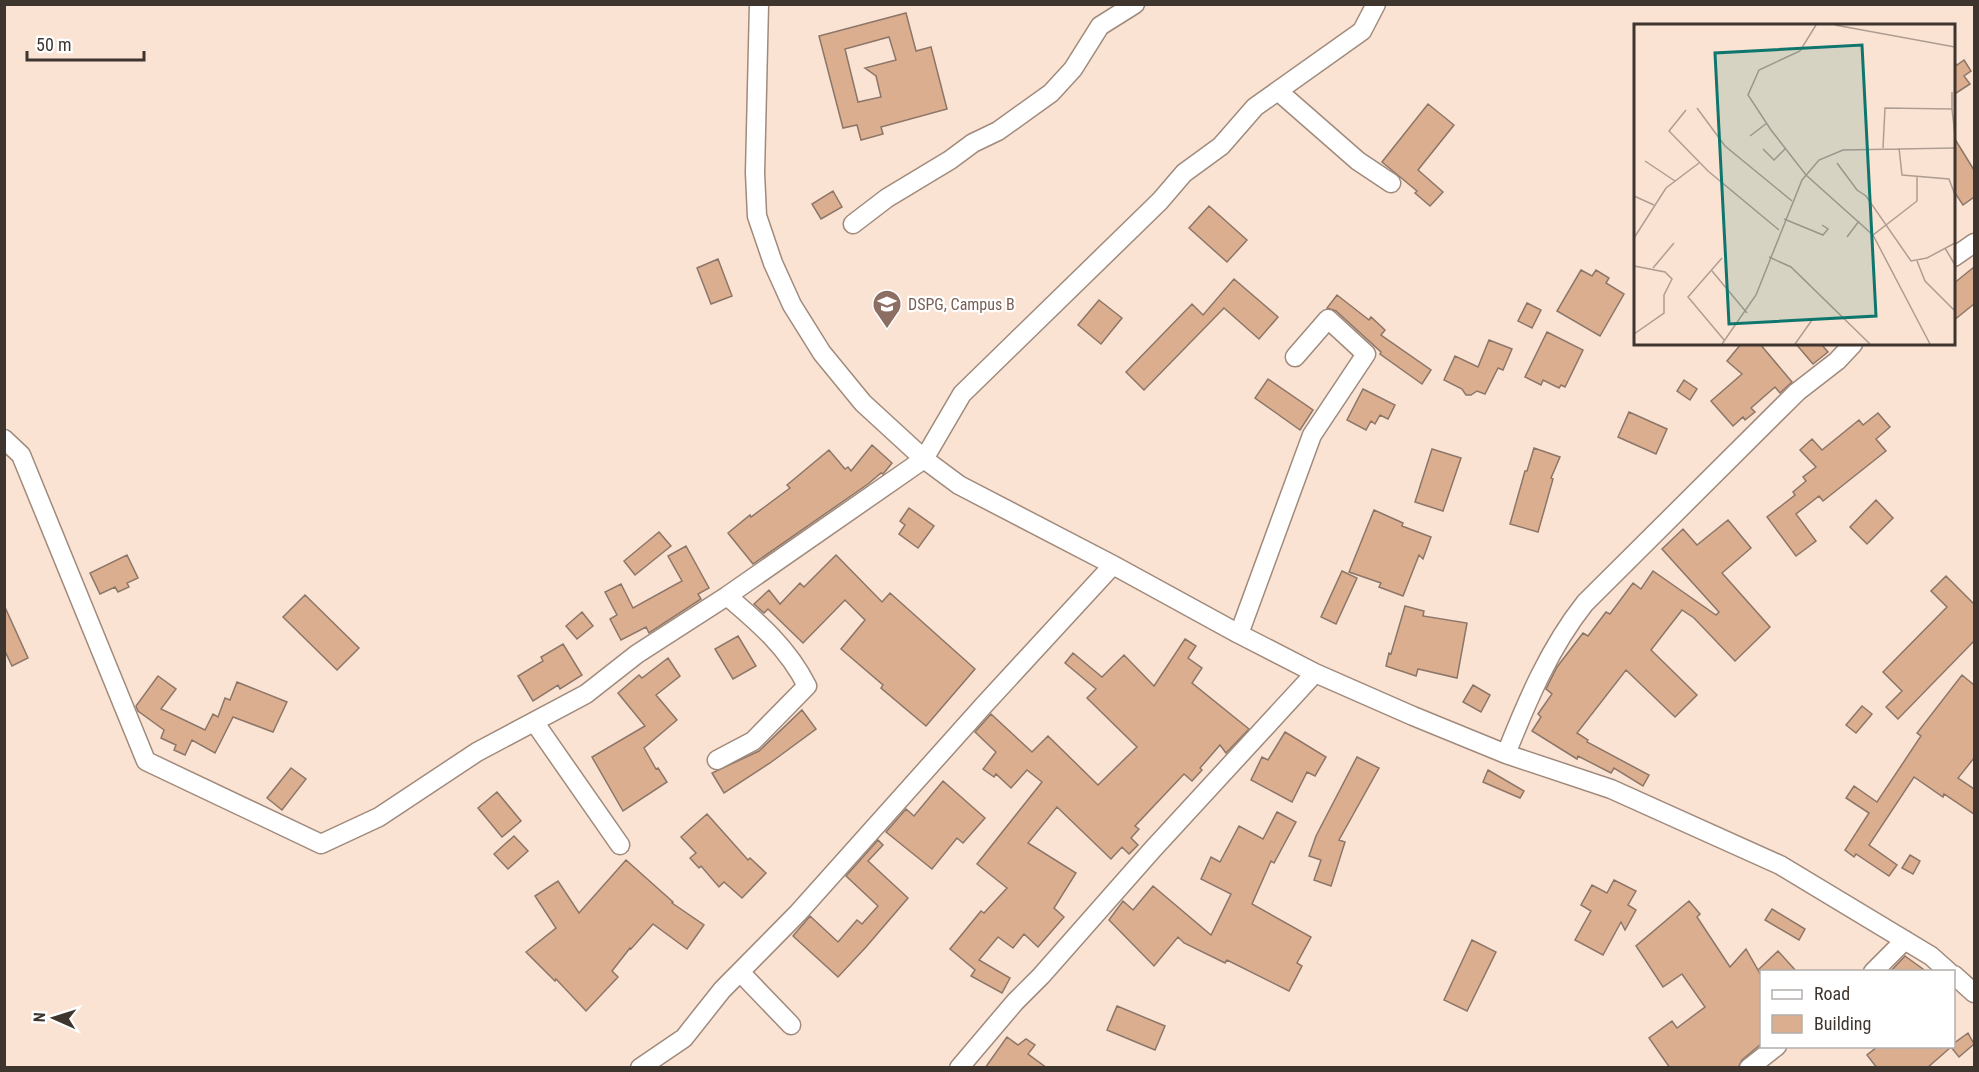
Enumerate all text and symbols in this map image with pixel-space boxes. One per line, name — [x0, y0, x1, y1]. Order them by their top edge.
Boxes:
scale bar — [27, 24, 144, 62]
inset map — [1634, 24, 1955, 345]
text: 50 m — [36, 34, 71, 55]
school or university icon: DSPG, Campus B — [871, 288, 903, 330]
place label: DSPG, Campus B — [908, 295, 1015, 314]
legend — [1760, 970, 1955, 1048]
text: Road — [1814, 983, 1850, 1004]
north arrow — [24, 988, 84, 1048]
text: N — [30, 1012, 49, 1023]
text: Building — [1814, 1013, 1871, 1034]

